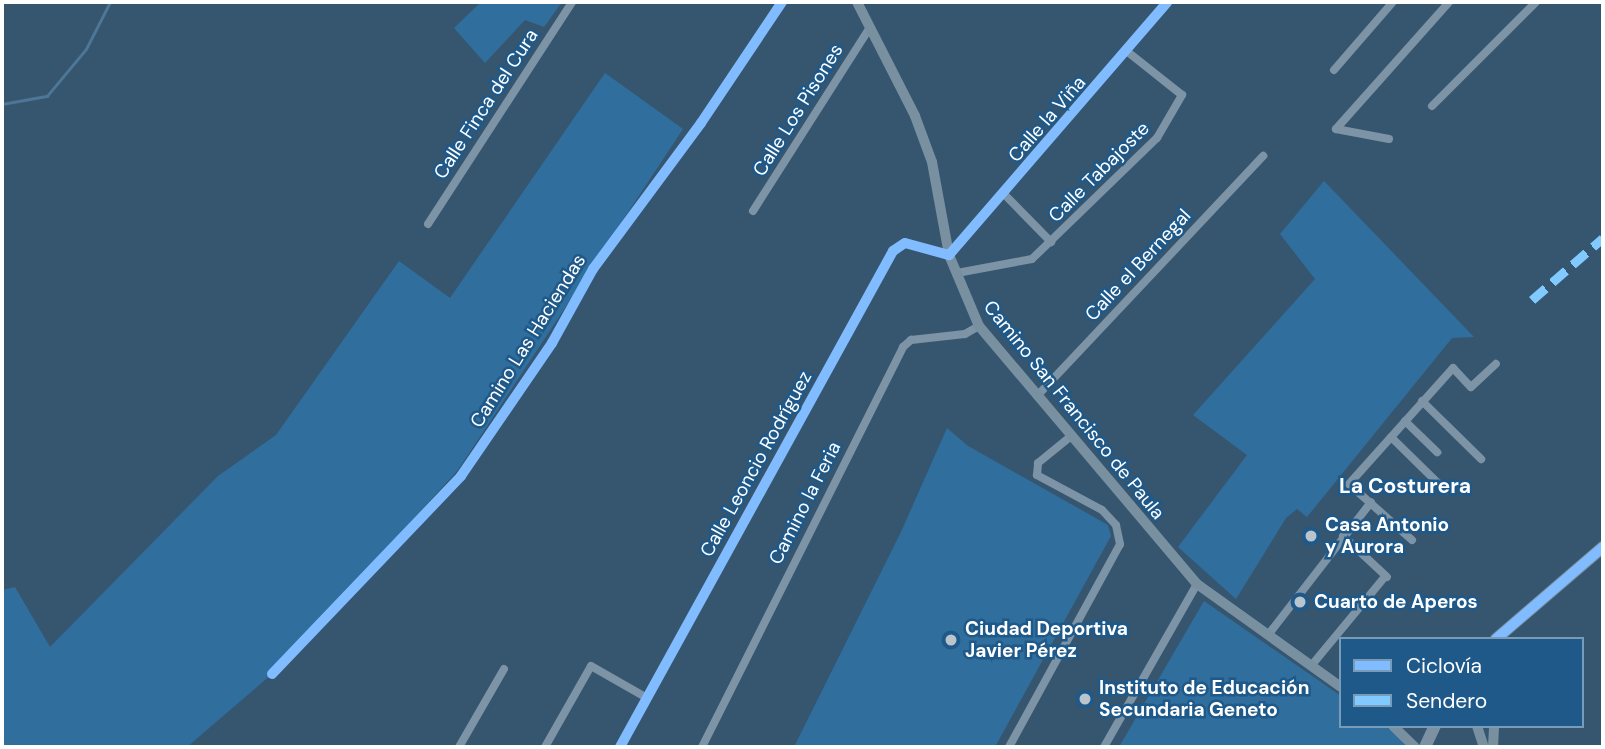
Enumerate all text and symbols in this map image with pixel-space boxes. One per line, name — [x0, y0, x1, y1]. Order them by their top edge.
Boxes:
street label: Calle Finca del Cura — [429, 25, 543, 183]
street label: Calle Los Pisones — [748, 40, 848, 180]
street label: Calle la Viña — [1003, 71, 1091, 167]
street label: Calle Tabajoste — [1044, 117, 1154, 227]
street label: Calle el Bernegal — [1080, 204, 1196, 326]
street label: Camino Las Haciendas — [465, 250, 591, 432]
street label: Camino San Francisco de Paula — [979, 296, 1169, 524]
street label: Calle Leoncio Rodríguez — [695, 367, 817, 561]
street label: Camino la Feria — [764, 438, 846, 568]
district label: La Costurera — [1339, 473, 1471, 499]
place label: Casa Antonio y Aurora — [1325, 514, 1449, 558]
marker: Casa Antonio y Aurora — [1303, 528, 1319, 544]
place label: Cuarto de Aperos — [1314, 591, 1478, 613]
marker: Cuarto de Aperos — [1292, 594, 1308, 610]
place label: Ciudad Deportiva Javier Pérez — [965, 618, 1128, 662]
marker: Ciudad Deportiva Javier Pérez — [943, 632, 959, 648]
legend — [1339, 637, 1584, 728]
text: Ciclovía — [1406, 652, 1482, 680]
place label: Instituto de Educación Secundaria Geneto — [1099, 677, 1309, 721]
text: Sendero — [1406, 687, 1487, 715]
marker: Instituto de Educación Secundaria Geneto — [1077, 691, 1093, 707]

